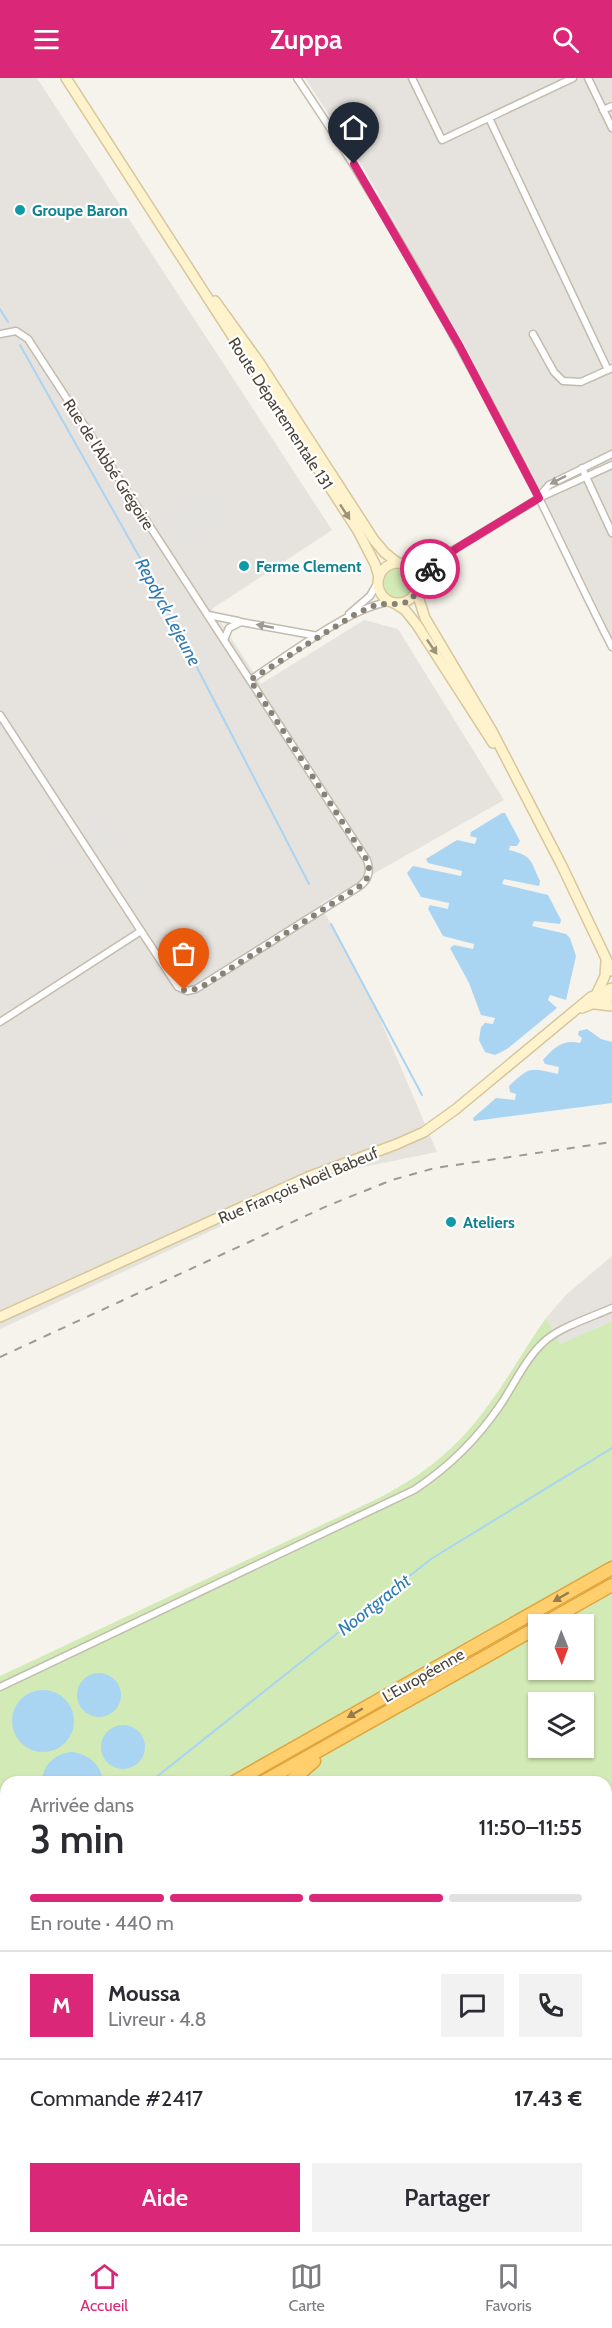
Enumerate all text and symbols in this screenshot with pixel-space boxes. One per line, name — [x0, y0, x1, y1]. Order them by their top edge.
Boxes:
icon: menu — [30, 23, 63, 56]
text: Zuppa — [270, 23, 342, 56]
icon: search — [549, 23, 582, 56]
pin — [328, 102, 379, 164]
icon: home — [337, 111, 370, 144]
place label: Groupe Baron — [32, 201, 128, 220]
marker: Groupe Baron — [13, 203, 27, 217]
street label: Route Départementale 131 — [224, 334, 337, 493]
street label: Rue de l'Abbé Grégoire — [59, 395, 158, 533]
one-way arrow — [549, 475, 566, 485]
one-way arrow — [339, 504, 350, 520]
courier — [400, 539, 460, 599]
icon: bike — [414, 553, 447, 586]
water label: Repdyck Lejeune — [130, 554, 206, 670]
place label: Ferme Clement — [256, 557, 362, 576]
marker: Ferme Clement — [237, 559, 251, 573]
one-way arrow — [256, 621, 275, 630]
one-way arrow — [426, 639, 438, 655]
pin — [158, 928, 209, 990]
icon: bag — [167, 937, 200, 970]
street label: Rue François Noël Babeuf — [215, 1143, 382, 1228]
place label: Ateliers — [463, 1213, 515, 1232]
marker: Ateliers — [444, 1215, 458, 1229]
water label: Noortgracht — [333, 1569, 415, 1640]
one-way arrow — [553, 1591, 569, 1602]
north arrow — [528, 1614, 594, 1680]
map controls — [528, 1614, 594, 1758]
street label: L'Européenne — [379, 1644, 468, 1706]
button: layers — [528, 1692, 594, 1758]
one-way arrow — [347, 1708, 363, 1719]
text: Arrivée dans — [30, 1793, 134, 1817]
text: 11:50–11:55 — [479, 1814, 582, 1841]
text: 3 min — [30, 1815, 124, 1863]
text: En route · 440 m — [30, 1911, 174, 1935]
button: chat — [441, 1974, 504, 2037]
button: phone — [519, 1974, 582, 2037]
text: Moussa — [108, 1980, 180, 2007]
text: M — [52, 1992, 71, 2019]
text: Livreur · 4.8 — [108, 2007, 207, 2031]
text: Commande #2417 — [30, 2085, 203, 2112]
text: 17.43 € — [514, 2085, 582, 2112]
button: Aide — [30, 2163, 300, 2232]
button: Partager — [312, 2163, 582, 2232]
tab: Accueil — [80, 2260, 128, 2315]
tab: Carte — [289, 2260, 325, 2315]
tab: Favoris — [485, 2260, 532, 2315]

